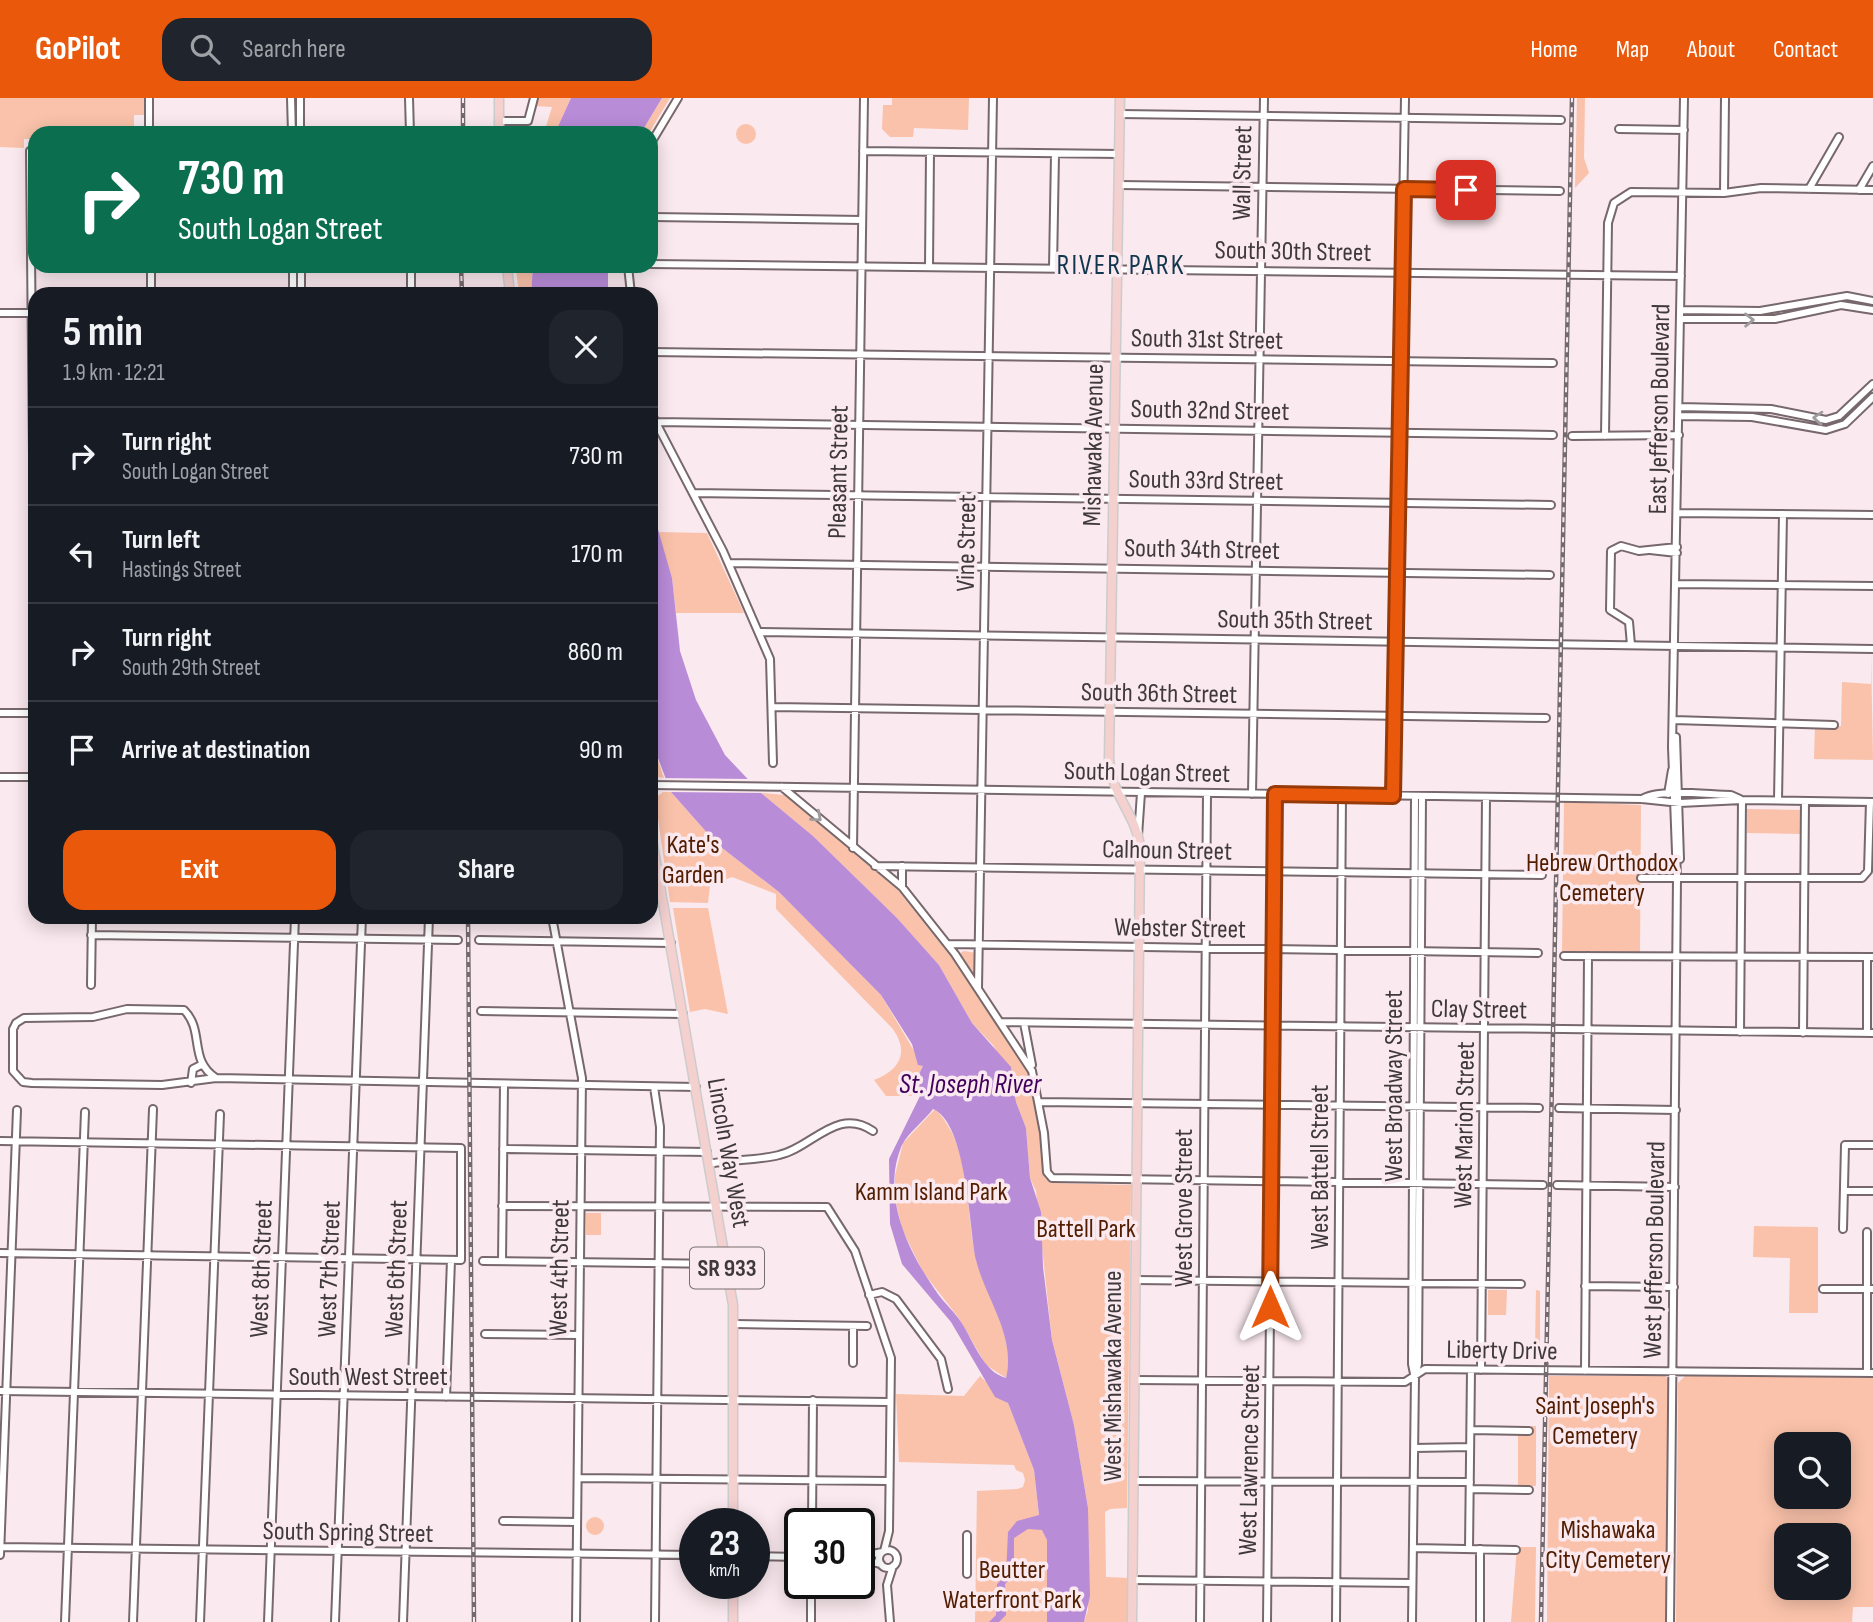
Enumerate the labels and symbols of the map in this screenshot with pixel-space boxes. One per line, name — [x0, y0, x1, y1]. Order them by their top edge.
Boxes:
street label: Wall Street — [1227, 125, 1259, 221]
pin — [1436, 160, 1496, 220]
street label: South 30th Street — [1214, 235, 1372, 269]
district label: RIVER PARK — [1057, 249, 1185, 282]
street label: East Jefferson Boulevard — [1643, 303, 1677, 515]
one-way arrow — [1744, 312, 1755, 328]
street label: South 31st Street — [1131, 323, 1283, 357]
street label: Mishawaka Avenue — [1077, 363, 1111, 527]
street label: South 32nd Street — [1130, 394, 1290, 428]
street label: Pleasant Street — [822, 405, 856, 539]
one-way arrow — [1812, 411, 1823, 426]
street label: South 33rd Street — [1128, 464, 1284, 498]
street label: Vine Street — [951, 494, 983, 592]
street label: South 34th Street — [1124, 533, 1280, 567]
street label: South 35th Street — [1217, 604, 1373, 638]
street label: South 36th Street — [1081, 677, 1237, 711]
street label: South Logan Street — [1064, 756, 1230, 790]
one-way arrow — [809, 809, 822, 821]
park label: Kate's Garden — [662, 830, 724, 891]
street label: Calhoun Street — [1102, 834, 1232, 868]
park label: Hebrew Orthodox Cemetery — [1526, 848, 1678, 909]
street label: Webster Street — [1114, 912, 1246, 946]
street label: West Broadway Street — [1379, 990, 1410, 1182]
street label: Clay Street — [1431, 994, 1527, 1026]
street label: West Marion Street — [1448, 1041, 1482, 1209]
water label: St. Joseph River — [899, 1068, 1042, 1101]
street label: Lincoln Way West — [700, 1076, 756, 1230]
street label: West Battell Street — [1305, 1085, 1336, 1249]
street label: West Grove Street — [1169, 1129, 1200, 1287]
street label: West Jefferson Boulevard — [1638, 1141, 1672, 1359]
park label: Kamm Island Park — [855, 1177, 1007, 1208]
street label: West 4th Street — [543, 1199, 577, 1337]
street label: West 8th Street — [244, 1200, 280, 1338]
street label: West 7th Street — [312, 1200, 348, 1338]
street label: West 6th Street — [379, 1200, 415, 1338]
park label: Battell Park — [1036, 1214, 1136, 1245]
road number: SR 933 — [690, 1248, 764, 1288]
position arrow — [1233, 1270, 1307, 1344]
street label: West Mishawaka Avenue — [1098, 1271, 1129, 1481]
street label: Liberty Drive — [1446, 1335, 1558, 1367]
street label: South West Street — [288, 1362, 448, 1393]
street label: West Lawrence Street — [1233, 1364, 1267, 1556]
park label: Saint Joseph's Cemetery — [1535, 1391, 1655, 1452]
speed limit sign: 30 — [784, 1508, 875, 1599]
park label: Mishawaka City Cemetery — [1545, 1515, 1671, 1576]
street label: South Spring Street — [262, 1516, 434, 1550]
park label: Beutter Waterfront Park — [943, 1555, 1082, 1616]

